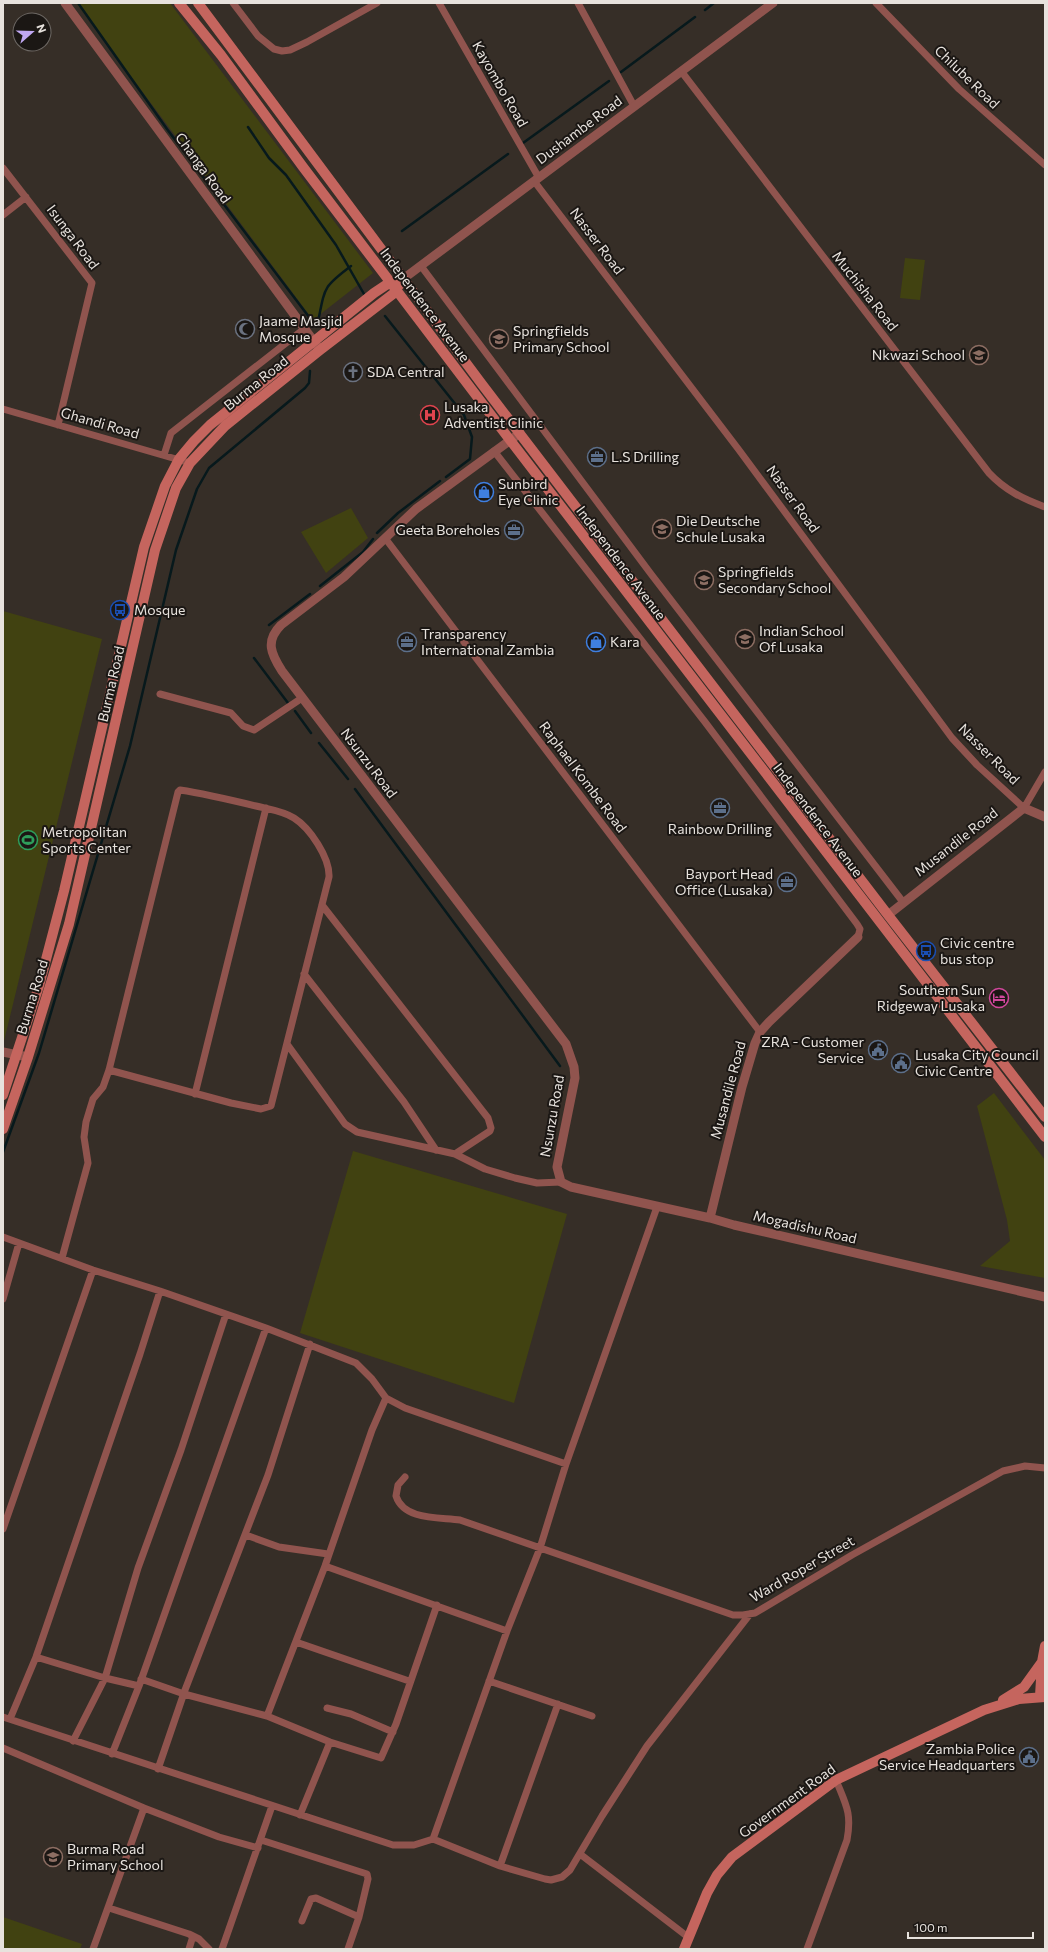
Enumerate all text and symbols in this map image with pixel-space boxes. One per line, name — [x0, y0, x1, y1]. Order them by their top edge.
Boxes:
north arrow — [12, 12, 52, 52]
text: N — [34, 22, 49, 35]
street label: Kayombo Road — [469, 38, 532, 130]
street label: Chilube Road — [931, 41, 1003, 112]
street label: Dushambe Road — [532, 92, 625, 167]
street label: Changa Road — [172, 129, 235, 206]
street label: Isunga Road — [44, 201, 103, 272]
street label: Nasser Road — [567, 204, 628, 277]
street label: Independence Avenue — [377, 244, 474, 365]
street label: Muchisha Road — [829, 247, 902, 334]
place label: Jaame Masjid Mosque — [259, 312, 342, 345]
mosque icon: Jaame Masjid Mosque — [234, 318, 256, 340]
place label: Springfields Primary School — [513, 322, 609, 355]
school or university icon: Springfields Primary School — [488, 328, 510, 350]
school or university icon: Nkwazi School — [968, 344, 990, 366]
place label: Nkwazi School — [872, 346, 965, 363]
street label: Burma Road — [220, 352, 291, 414]
church icon: SDA Central — [342, 361, 364, 383]
place label: SDA Central — [367, 363, 445, 380]
place label: Lusaka Adventist Clinic — [444, 398, 543, 431]
street label: Ghandi Road — [59, 403, 141, 442]
hospital icon: Lusaka Adventist Clinic — [419, 404, 441, 426]
office icon: L.S Drilling — [586, 446, 608, 468]
place label: L.S Drilling — [611, 448, 679, 465]
street label: Nasser Road — [763, 462, 823, 536]
place label: Sunbird Eye Clinic — [498, 475, 559, 508]
shop icon: Sunbird Eye Clinic — [473, 481, 495, 503]
street label: Independence Avenue — [573, 502, 670, 623]
place label: Die Deutsche Schule Lusaka — [676, 512, 765, 545]
school or university icon: Die Deutsche Schule Lusaka — [651, 518, 673, 540]
office icon: Geeta Boreholes — [503, 519, 525, 541]
place label: Geeta Boreholes — [395, 521, 500, 538]
place label: Springfields Secondary School — [718, 563, 831, 596]
school or university icon: Springfields Secondary School — [693, 569, 715, 591]
bus stop icon: Mosque — [109, 599, 131, 621]
place label: Mosque — [134, 601, 185, 618]
place label: Indian School Of Lusaka — [759, 622, 844, 655]
place label: Transparency International Zambia — [421, 625, 554, 658]
school or university icon: Indian School Of Lusaka — [734, 628, 756, 650]
office icon: Transparency International Zambia — [396, 631, 418, 653]
shop icon: Kara — [585, 631, 607, 653]
place label: Kara — [610, 633, 640, 650]
street label: Burma Road — [94, 644, 127, 723]
street label: Raphael Kombe Road — [536, 718, 631, 835]
street label: Nasser Road — [955, 720, 1023, 788]
street label: Nsunzu Road — [338, 724, 401, 801]
street label: Independence Avenue — [770, 759, 867, 880]
office icon: Rainbow Drilling — [709, 797, 731, 819]
street label: Musandile Road — [911, 804, 1001, 879]
place label: Rainbow Drilling — [668, 820, 773, 837]
place label: Metropolitan Sports Center — [42, 823, 131, 856]
sports icon: Metropolitan Sports Center — [17, 829, 39, 851]
place label: Bayport Head Office (Lusaka) — [675, 865, 773, 898]
office icon: Bayport Head Office (Lusaka) — [776, 871, 798, 893]
place label: Civic centre bus stop — [940, 934, 1014, 967]
bus stop icon: Civic centre bus stop — [915, 940, 937, 962]
street label: Burma Road — [12, 957, 51, 1036]
place label: Southern Sun Ridgeway Lusaka — [877, 981, 985, 1014]
hotel icon: Southern Sun Ridgeway Lusaka — [988, 987, 1010, 1009]
place label: ZRA - Customer Service — [761, 1033, 864, 1066]
street label: Musandile Road — [706, 1039, 749, 1141]
public building icon: ZRA - Customer Service — [867, 1039, 889, 1061]
place label: Lusaka City Council Civic Centre — [915, 1046, 1039, 1079]
public building icon: Lusaka City Council Civic Centre — [890, 1052, 912, 1074]
street label: Nsunzu Road — [536, 1074, 567, 1158]
street label: Mogadishu Road — [752, 1206, 859, 1247]
street label: Ward Roper Street — [746, 1532, 857, 1605]
place label: Zambia Police Service Headquarters — [879, 1740, 1015, 1773]
public building icon: Zambia Police Service Headquarters — [1018, 1746, 1040, 1768]
street label: Government Road — [735, 1760, 838, 1841]
place label: Burma Road Primary School — [67, 1840, 163, 1873]
school or university icon: Burma Road Primary School — [42, 1846, 64, 1868]
scale bar — [908, 1914, 1033, 1940]
text: 100 m — [914, 1920, 948, 1934]

